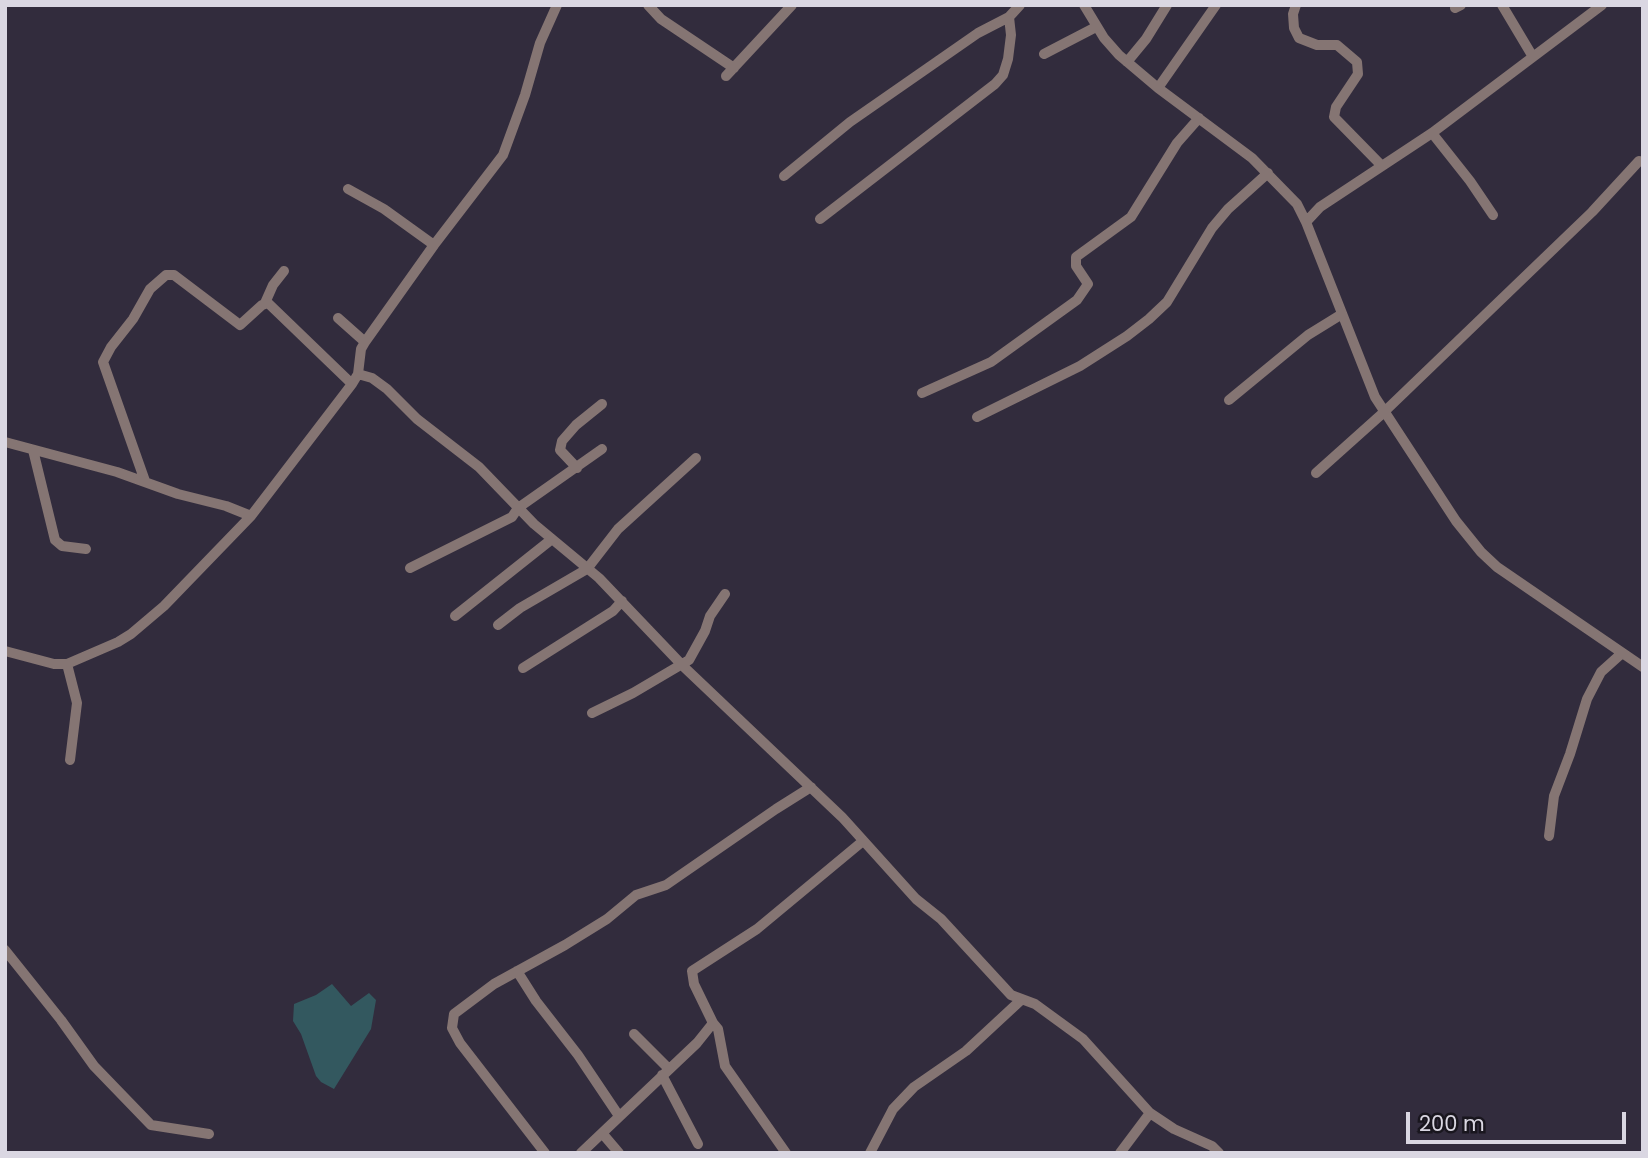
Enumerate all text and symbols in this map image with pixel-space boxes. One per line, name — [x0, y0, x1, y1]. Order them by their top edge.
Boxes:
scale bar — [1410, 1098, 1630, 1142]
text: 200 m — [1419, 1109, 1485, 1138]

